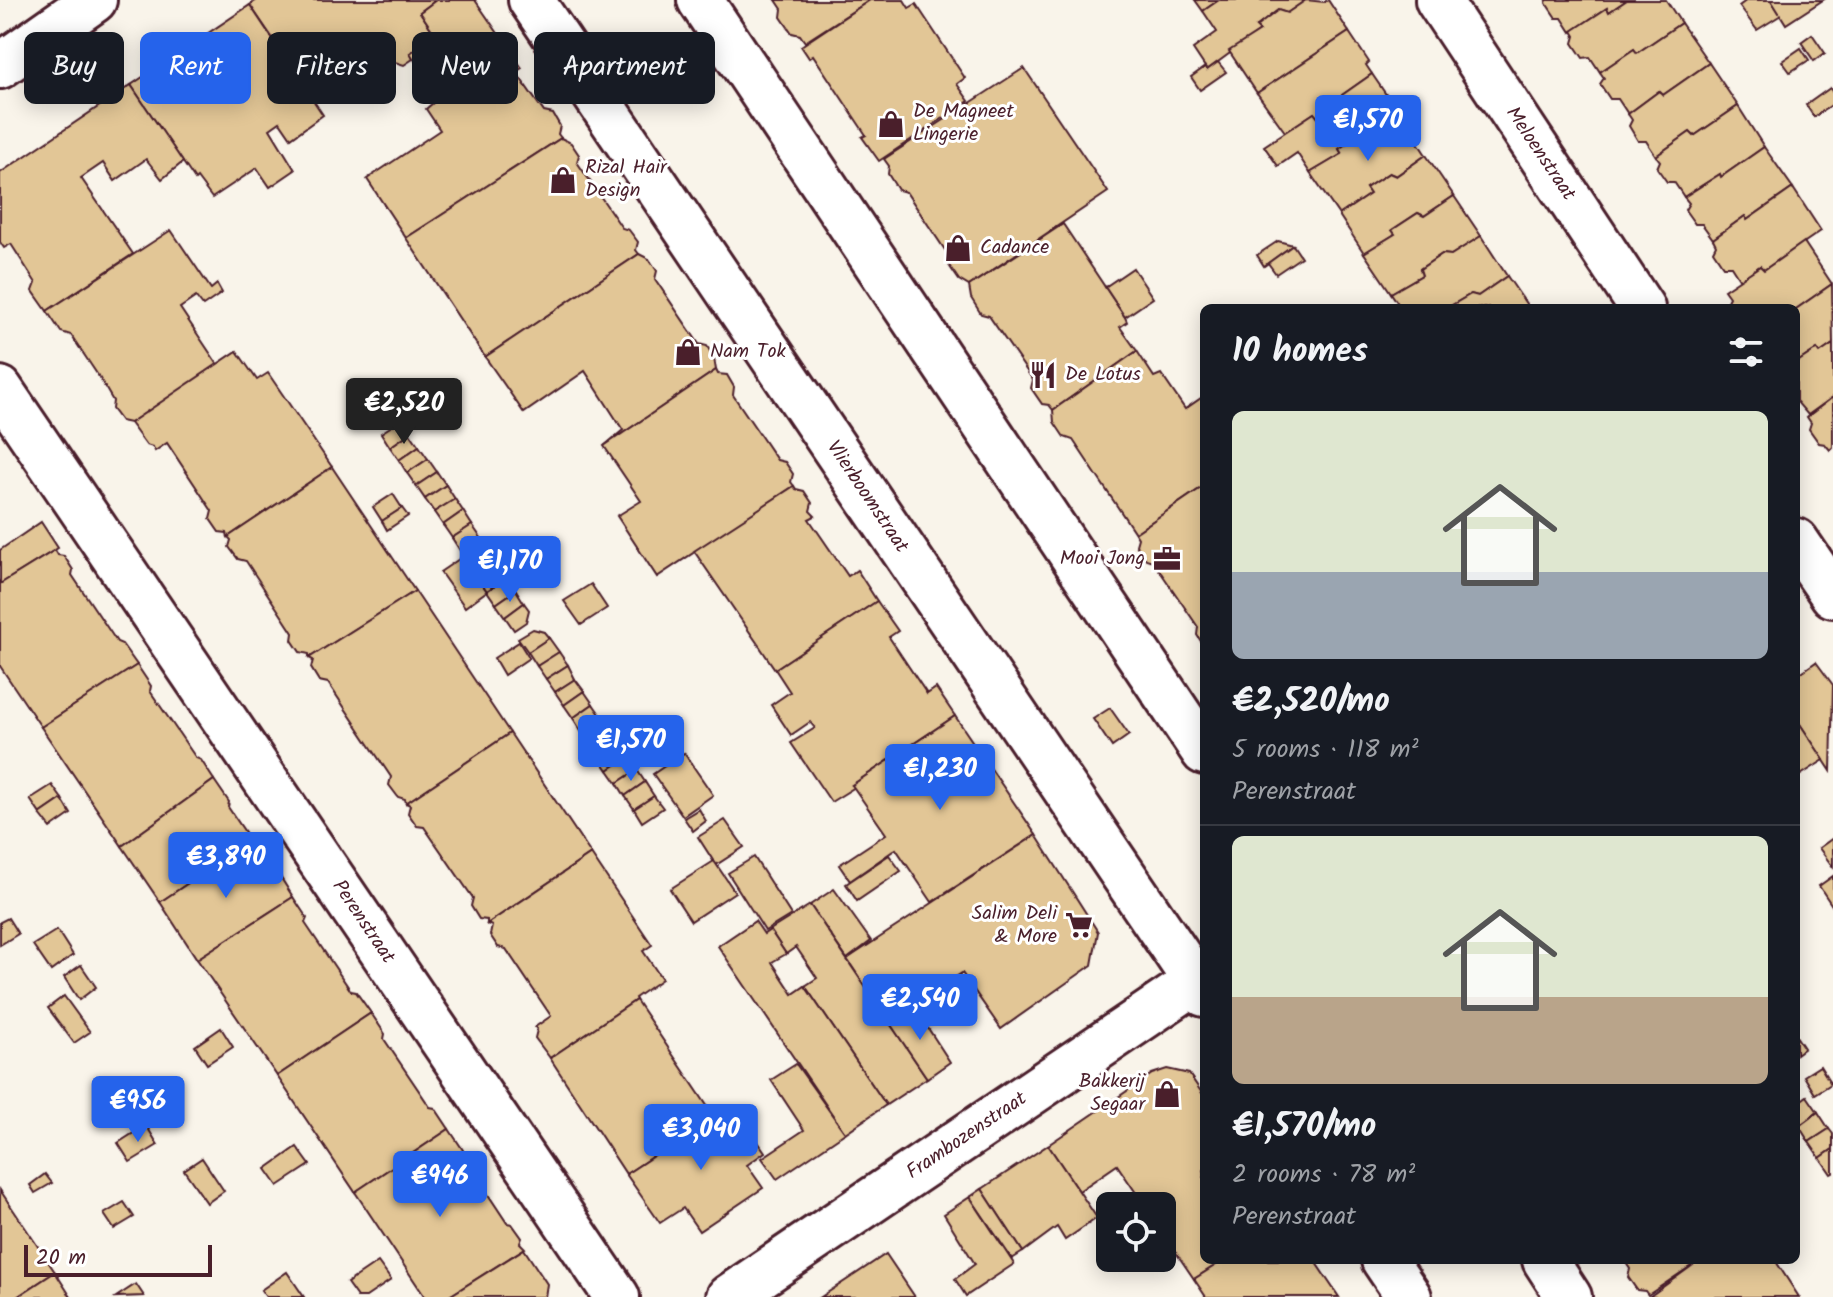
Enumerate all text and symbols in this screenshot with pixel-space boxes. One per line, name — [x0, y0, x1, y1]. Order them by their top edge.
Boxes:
chip: Buy — [24, 32, 124, 104]
chip: Rent — [140, 32, 251, 104]
chip: Filters — [267, 32, 396, 104]
chip: New — [412, 32, 518, 104]
chip: Apartment — [534, 32, 715, 104]
pin: €1,570 — [1303, 95, 1433, 163]
place label: De Magneet Lingerie — [913, 96, 1014, 151]
text: €1,570 — [1333, 100, 1403, 142]
street label: Meloenstraat — [1497, 100, 1584, 208]
shop icon: De Magneet Lingerie — [876, 109, 906, 139]
place label: Rizal Hair Design — [585, 152, 668, 207]
shop icon: Rizal Hair Design — [548, 165, 578, 195]
place label: Cadance — [980, 232, 1049, 264]
shop icon: Cadance — [943, 233, 973, 263]
text: 10 homes — [1232, 325, 1368, 379]
icon: filters — [1724, 330, 1768, 374]
place label: Nam Tok — [710, 336, 787, 368]
shop icon: Nam Tok — [673, 337, 703, 367]
place label: De Lotus — [1065, 359, 1141, 391]
restaurant icon: De Lotus — [1028, 360, 1058, 390]
pin: €2,520 — [339, 378, 469, 446]
text: €2,520 — [364, 383, 444, 425]
street label: Vlierboomstraat — [817, 434, 917, 560]
icon: home — [1428, 463, 1572, 607]
pin: €1,170 — [445, 536, 575, 604]
text: €1,170 — [478, 541, 542, 583]
place label: Mooi Jong — [1060, 543, 1145, 575]
office icon: Mooi Jong — [1152, 544, 1182, 574]
text: €2,520/mo — [1232, 675, 1390, 729]
pin: €1,570 — [566, 715, 696, 783]
text: €1,570 — [596, 720, 666, 762]
text: 5 rooms · 118 m² — [1232, 729, 1418, 771]
pin: €1,230 — [875, 744, 1005, 812]
text: €1,230 — [903, 749, 977, 791]
text: Perenstraat — [1232, 771, 1356, 813]
pin: €3,890 — [161, 832, 291, 900]
text: €3,890 — [186, 837, 266, 879]
street label: Perenstraat — [323, 873, 403, 971]
icon: home — [1428, 888, 1572, 1032]
place label: Salim Deli & More — [972, 898, 1058, 953]
supermarket icon: Salim Deli & More — [1064, 910, 1094, 940]
pin: €2,540 — [855, 974, 985, 1042]
text: €2,540 — [880, 979, 960, 1021]
place label: Bakkerij Segaar — [1079, 1066, 1146, 1121]
pin: €956 — [91, 1076, 185, 1144]
shop icon: Bakkerij Segaar — [1152, 1079, 1182, 1109]
text: €956 — [110, 1081, 166, 1123]
street label: Frambozenstraat — [900, 1084, 1034, 1188]
text: €1,570/mo — [1232, 1100, 1376, 1154]
pin: €3,040 — [636, 1104, 766, 1172]
text: €3,040 — [662, 1109, 740, 1151]
pin: €946 — [393, 1151, 487, 1219]
text: 2 rooms · 78 m² — [1232, 1154, 1415, 1196]
text: €946 — [411, 1156, 469, 1198]
map controls — [1096, 1192, 1176, 1272]
button: locate — [1096, 1192, 1176, 1272]
text: Perenstraat — [1232, 1196, 1356, 1238]
scale bar — [24, 1241, 212, 1277]
text: 20 m — [36, 1241, 86, 1276]

